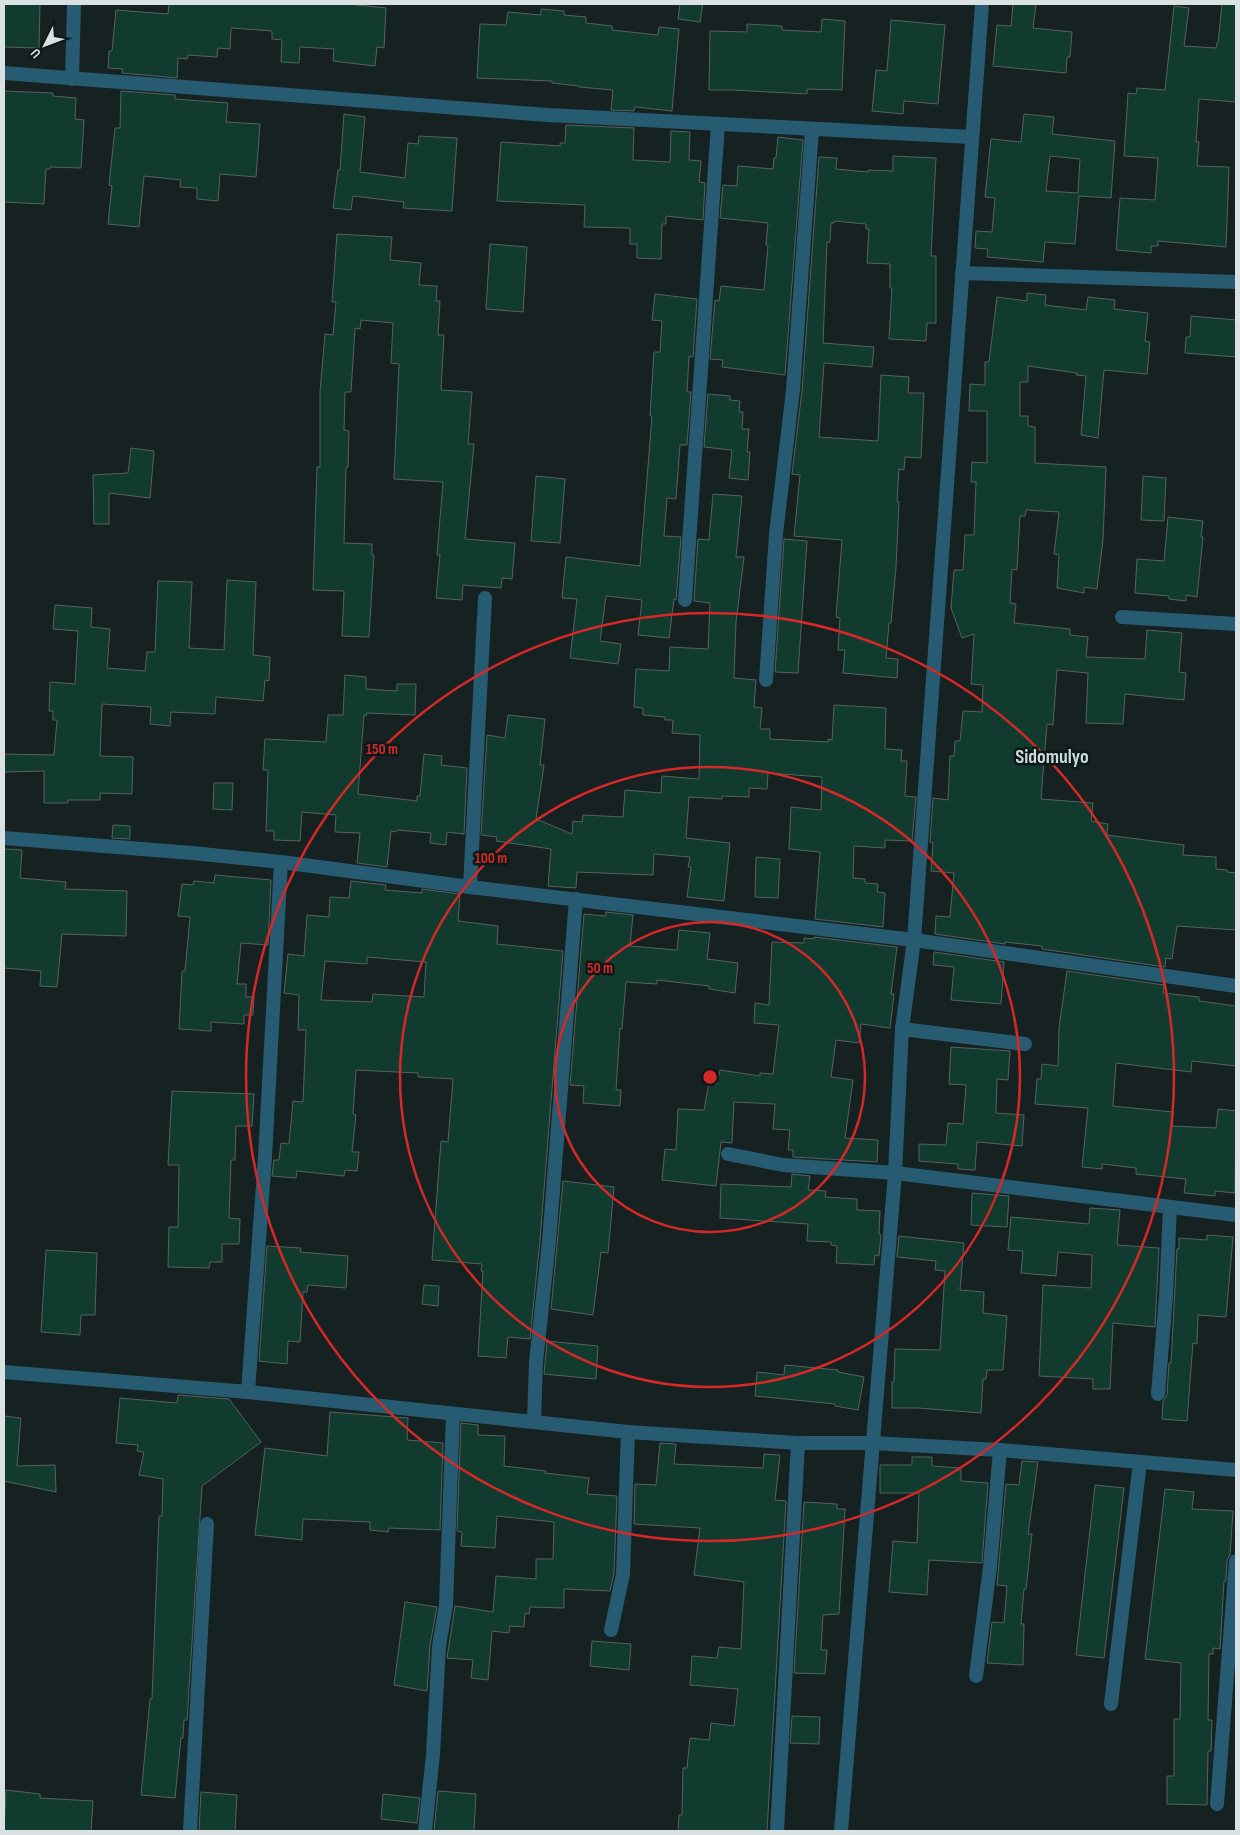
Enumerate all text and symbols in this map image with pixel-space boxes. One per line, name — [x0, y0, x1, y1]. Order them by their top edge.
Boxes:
north arrow — [20, 20, 70, 70]
text: U — [27, 45, 44, 62]
text: 150 m — [366, 740, 398, 759]
district label: Sidomulyo — [1015, 745, 1089, 769]
text: 100 m — [475, 849, 507, 868]
text: 50 m — [587, 959, 613, 978]
centre of rings — [701, 1068, 719, 1086]

